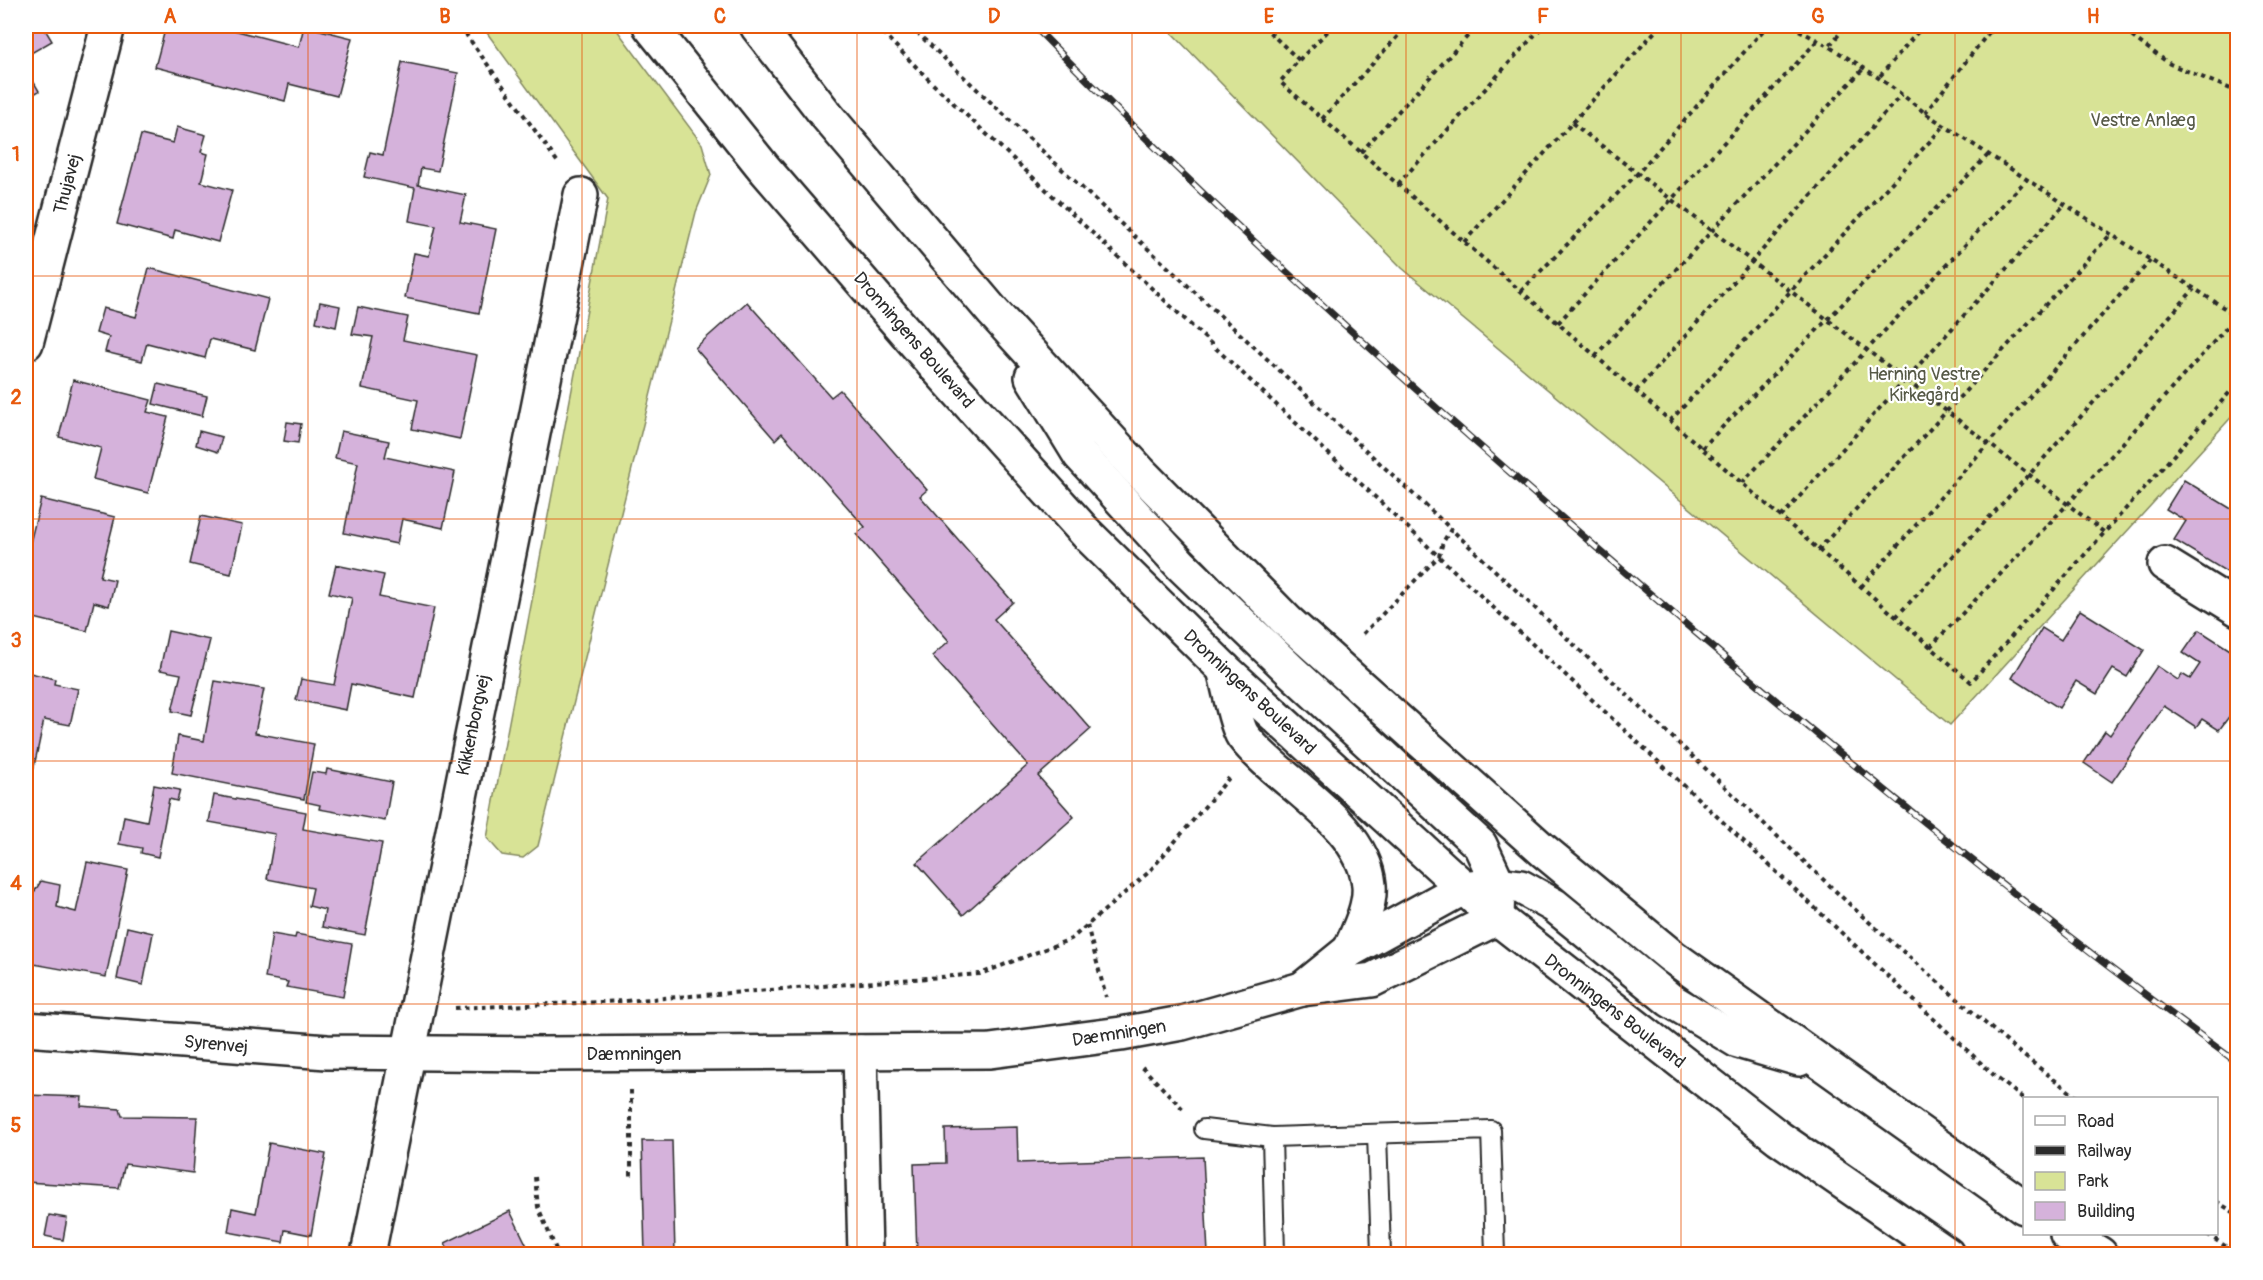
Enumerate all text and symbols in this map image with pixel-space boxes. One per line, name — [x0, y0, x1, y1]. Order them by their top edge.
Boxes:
text: A — [164, 4, 177, 29]
text: B — [439, 4, 451, 29]
text: C — [714, 4, 726, 29]
text: D — [988, 4, 1001, 29]
text: E — [1264, 4, 1275, 29]
text: F — [1537, 4, 1549, 29]
text: G — [1811, 4, 1825, 29]
text: H — [2087, 4, 2100, 29]
park label: Vestre Anlæg — [2090, 109, 2196, 132]
text: 1 — [12, 142, 20, 167]
street label: Thujavej — [48, 152, 87, 217]
street label: Dronningens Boulevard — [848, 267, 979, 413]
park label: Herning Vestre Kirkegård — [1868, 363, 1980, 407]
text: 2 — [10, 385, 22, 410]
street label: Dronningens Boulevard — [1178, 625, 1321, 760]
text: 3 — [10, 628, 22, 653]
street label: Kikkenborgvej — [452, 672, 495, 778]
text: 4 — [10, 871, 22, 896]
street label: Dronningens Boulevard — [1539, 949, 1690, 1074]
street label: Dæmningen — [1070, 1015, 1168, 1052]
street label: Syrenvej — [183, 1030, 249, 1059]
street label: Dæmningen — [587, 1043, 681, 1066]
legend — [2023, 1097, 2218, 1235]
text: Road — [2077, 1110, 2114, 1133]
text: 5 — [11, 1113, 22, 1138]
text: Railway — [2077, 1140, 2132, 1163]
text: Park — [2077, 1170, 2109, 1193]
text: Building — [2077, 1200, 2135, 1223]

